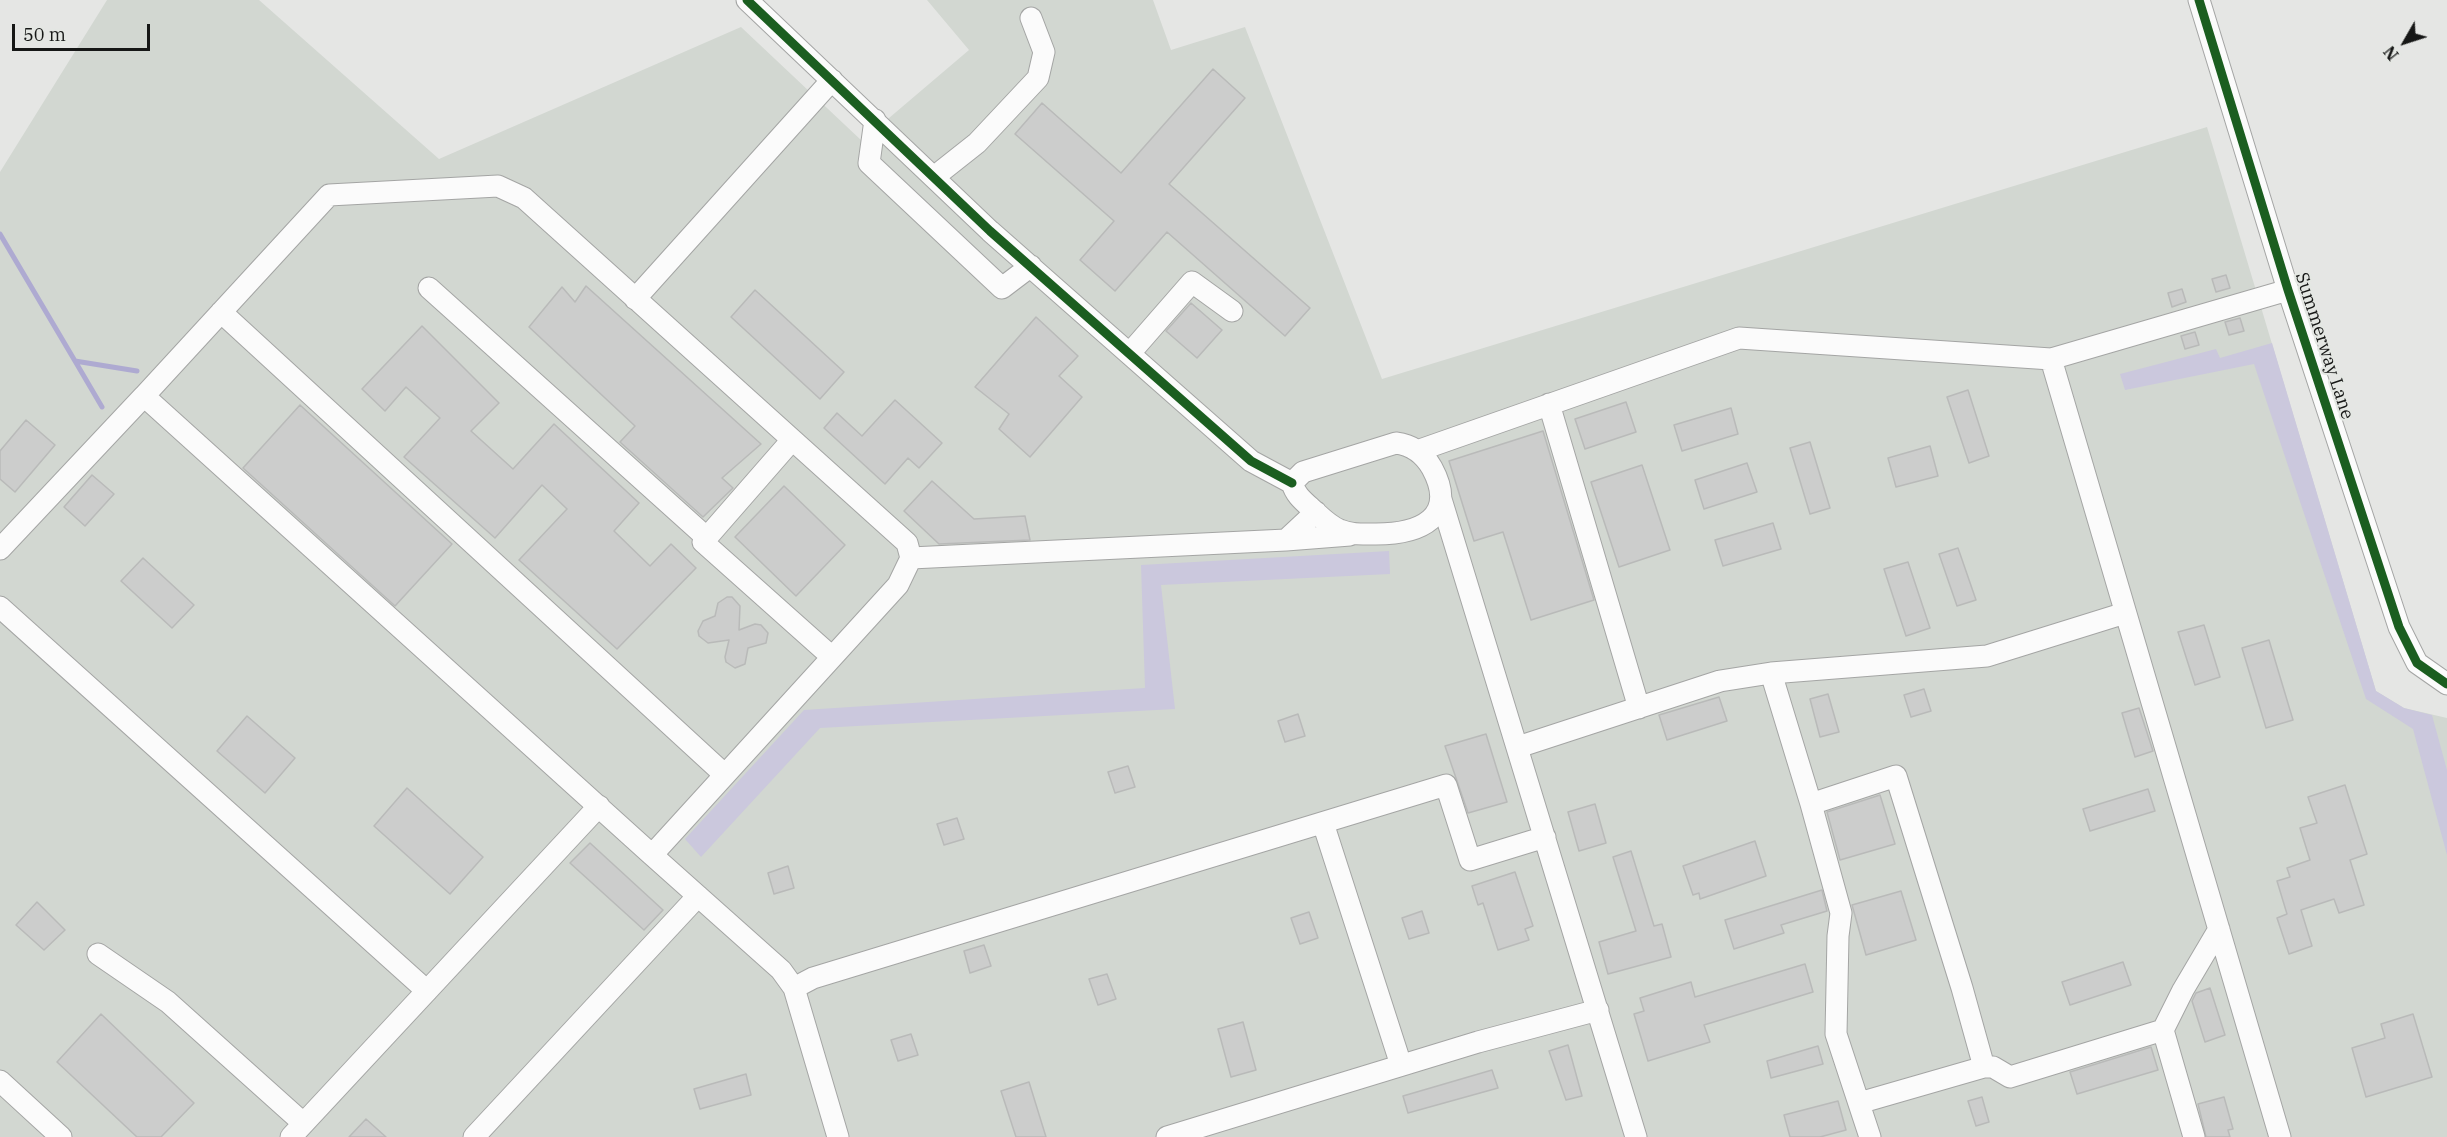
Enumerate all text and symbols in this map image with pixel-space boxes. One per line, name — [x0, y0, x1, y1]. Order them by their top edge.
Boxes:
scale bar — [15, 12, 153, 50]
north arrow — [2375, 12, 2435, 72]
text: 50 m — [23, 23, 66, 46]
text: N — [2379, 42, 2403, 65]
street label: Summerway Lane — [2290, 270, 2358, 422]

